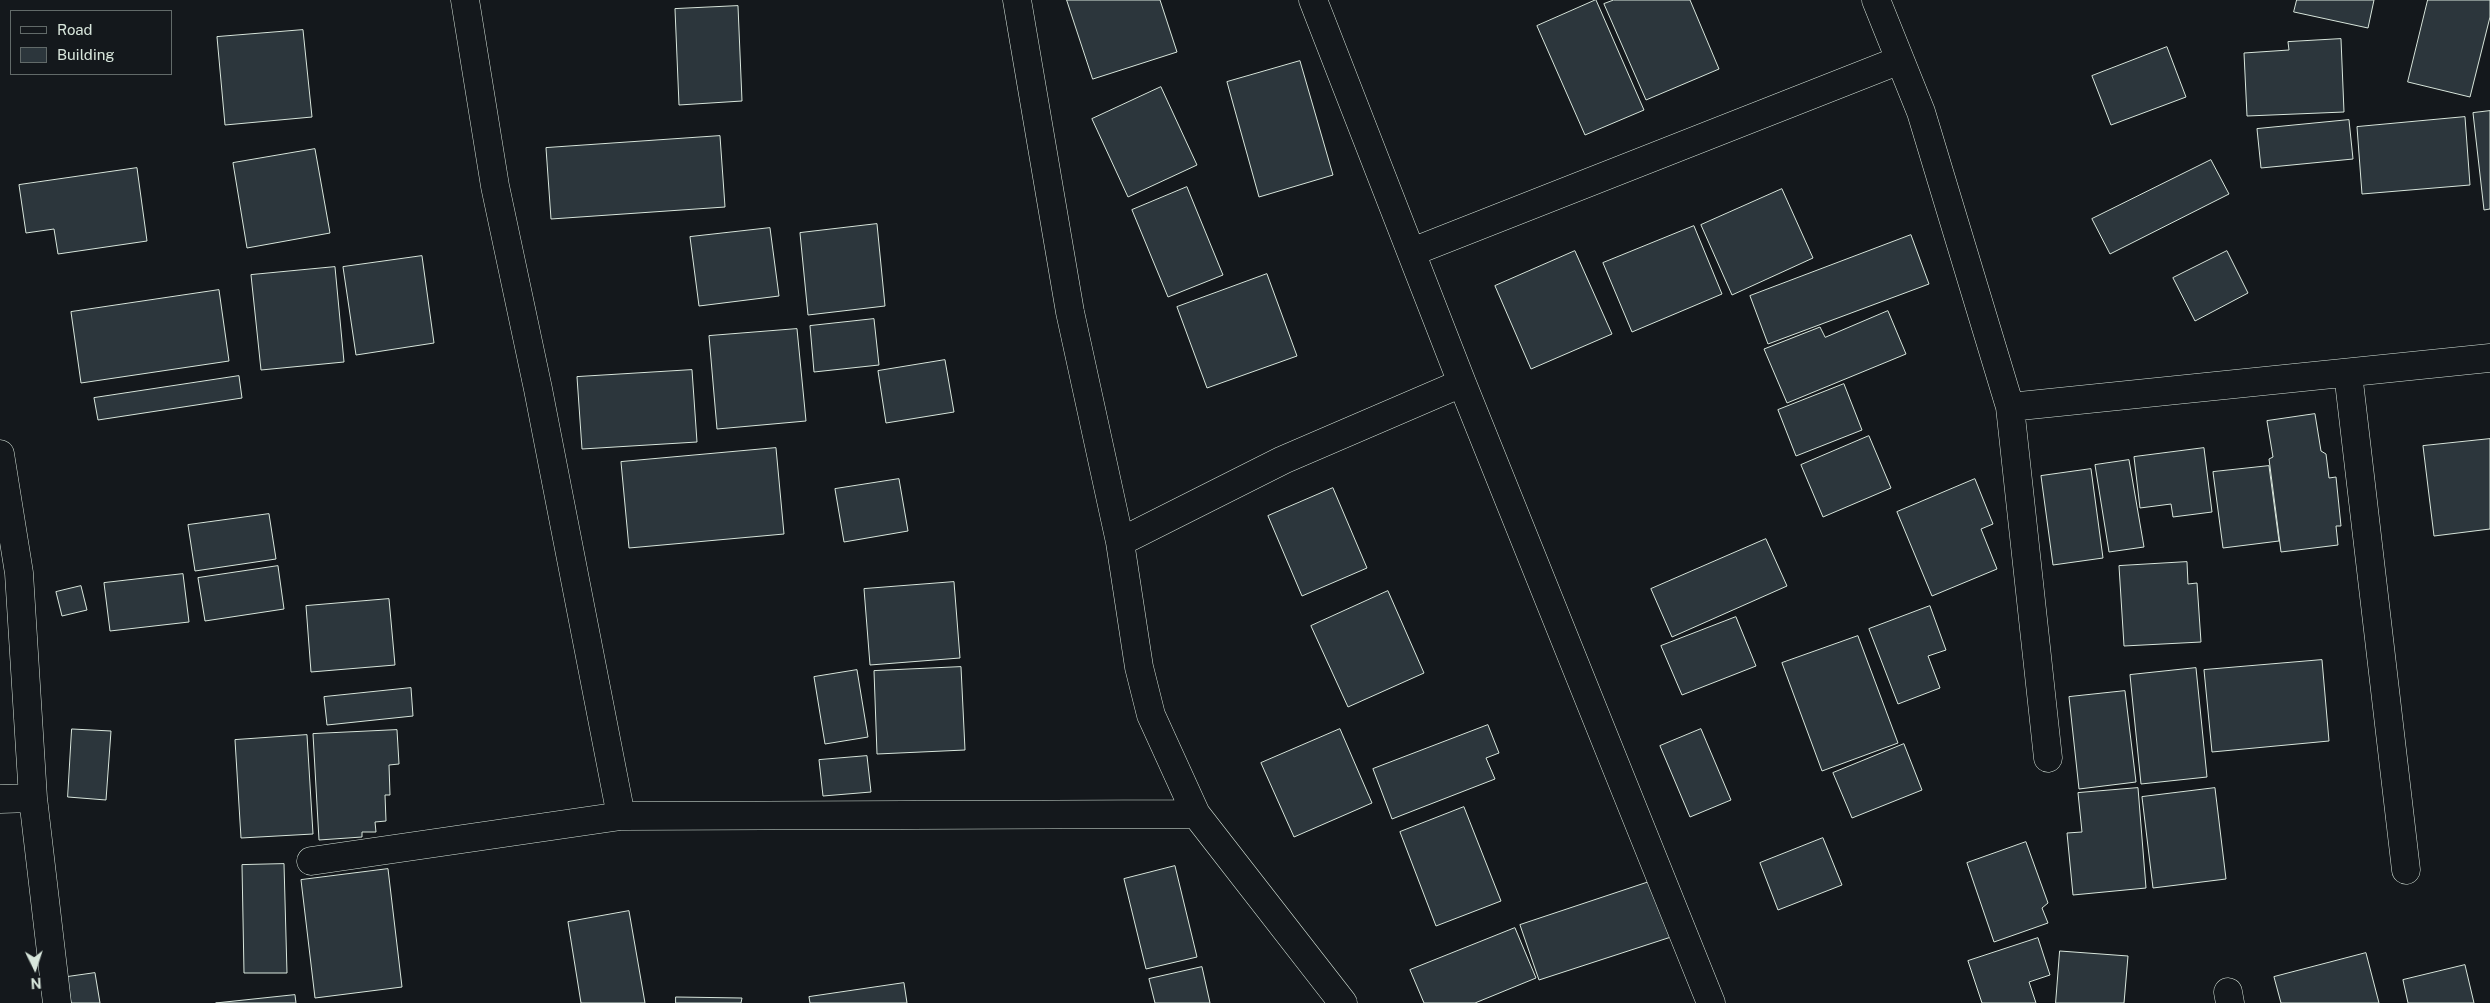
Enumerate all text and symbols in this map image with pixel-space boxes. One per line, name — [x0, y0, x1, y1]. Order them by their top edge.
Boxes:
legend — [10, 10, 172, 75]
text: Road — [57, 21, 93, 38]
text: Building — [57, 46, 115, 63]
north arrow — [10, 943, 60, 993]
text: N — [30, 975, 42, 991]

